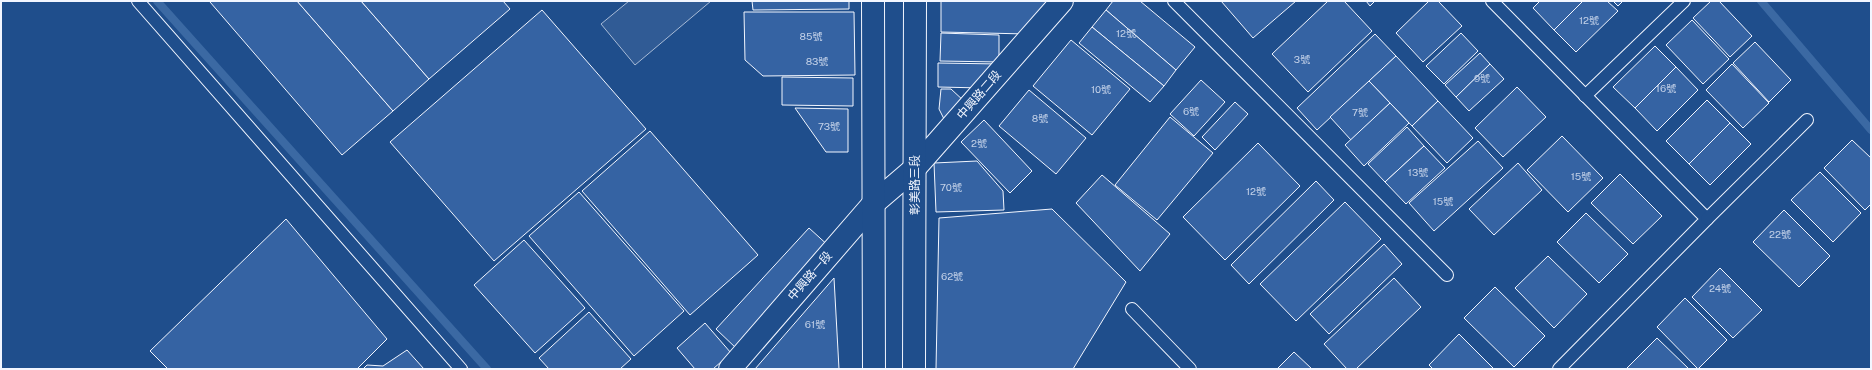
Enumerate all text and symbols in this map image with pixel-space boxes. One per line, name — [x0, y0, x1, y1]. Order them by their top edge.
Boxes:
house number: 12號 — [1579, 14, 1599, 26]
house number: 12號 — [1116, 27, 1136, 39]
house number: 85號 — [800, 30, 822, 42]
house number: 3號 — [1294, 53, 1310, 65]
house number: 83號 — [806, 55, 828, 67]
street label: 中興路二段 — [954, 68, 1004, 122]
house number: 9號 — [1474, 72, 1490, 84]
house number: 16號 — [1656, 82, 1676, 94]
house number: 10號 — [1091, 83, 1111, 95]
house number: 6號 — [1183, 105, 1199, 117]
house number: 7號 — [1352, 106, 1368, 118]
house number: 8號 — [1032, 112, 1048, 124]
house number: 73號 — [818, 120, 840, 132]
house number: 2號 — [971, 137, 987, 149]
street label: 彰美路三段 — [908, 155, 922, 215]
house number: 13號 — [1408, 166, 1428, 178]
house number: 15號 — [1571, 170, 1591, 182]
house number: 70號 — [940, 181, 962, 193]
house number: 12號 — [1246, 185, 1266, 197]
house number: 15號 — [1433, 195, 1453, 207]
house number: 22號 — [1769, 228, 1791, 240]
street label: 中興路一段 — [785, 249, 835, 303]
house number: 62號 — [941, 270, 963, 282]
house number: 24號 — [1709, 282, 1731, 294]
house number: 61號 — [805, 318, 825, 330]

